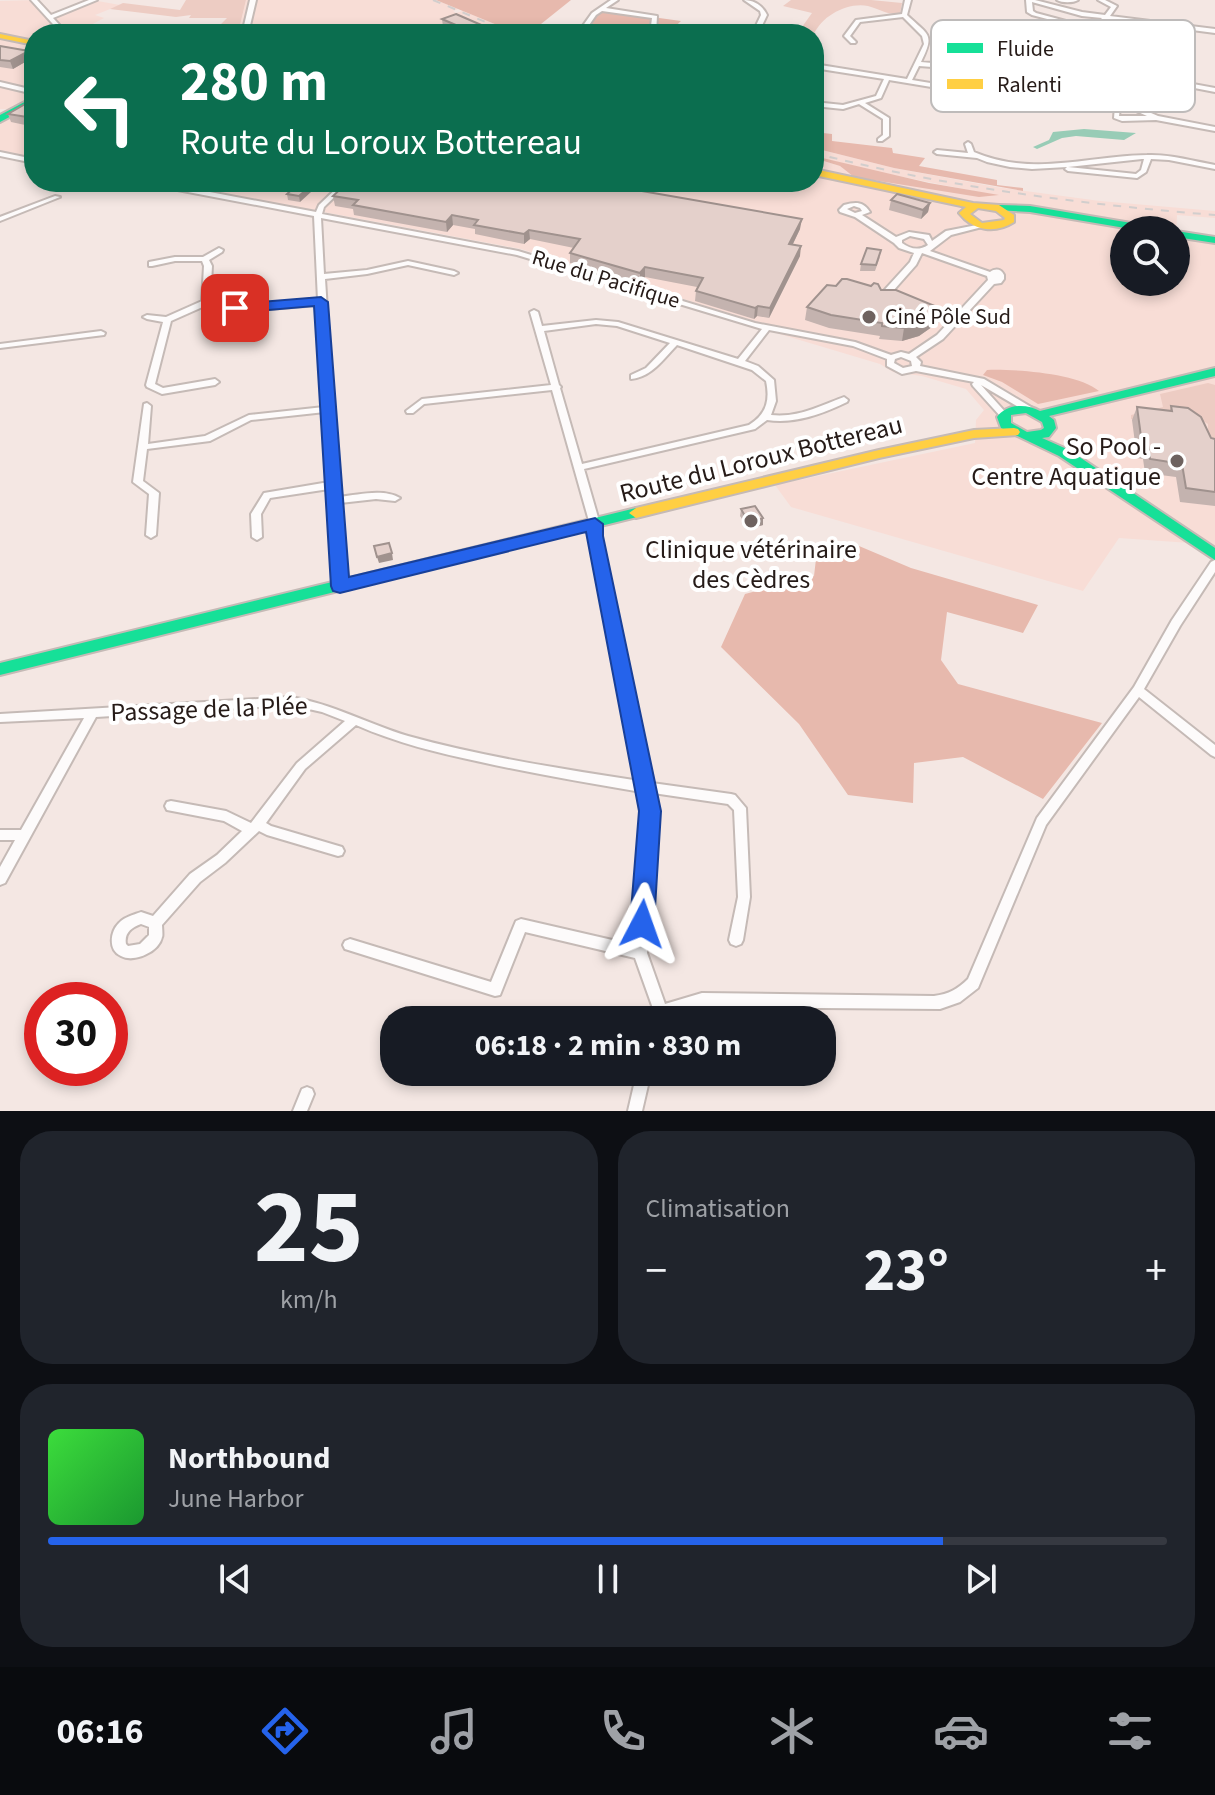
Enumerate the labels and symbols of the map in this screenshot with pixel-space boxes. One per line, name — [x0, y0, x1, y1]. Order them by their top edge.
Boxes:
legend — [931, 20, 1195, 112]
text: Fluide — [997, 33, 1054, 65]
text: Ralenti — [997, 69, 1062, 101]
street label: Rue du Pacifique — [528, 241, 684, 317]
pin — [201, 274, 269, 342]
place label: Ciné Pôle Sud — [885, 301, 1011, 333]
marker: Ciné Pôle Sud — [860, 308, 878, 326]
street label: Route du Loroux Bottereau — [616, 406, 906, 512]
place label: So Pool - Centre Aquatique — [971, 428, 1161, 495]
marker: So Pool - Centre Aquatique — [1168, 452, 1186, 470]
marker: Clinique vétérinaire des Cèdres — [742, 512, 760, 530]
place label: Clinique vétérinaire des Cèdres — [645, 531, 857, 598]
street label: Passage de la Plée — [110, 687, 308, 731]
position arrow — [600, 882, 684, 966]
speed limit sign: 30 — [24, 982, 128, 1086]

